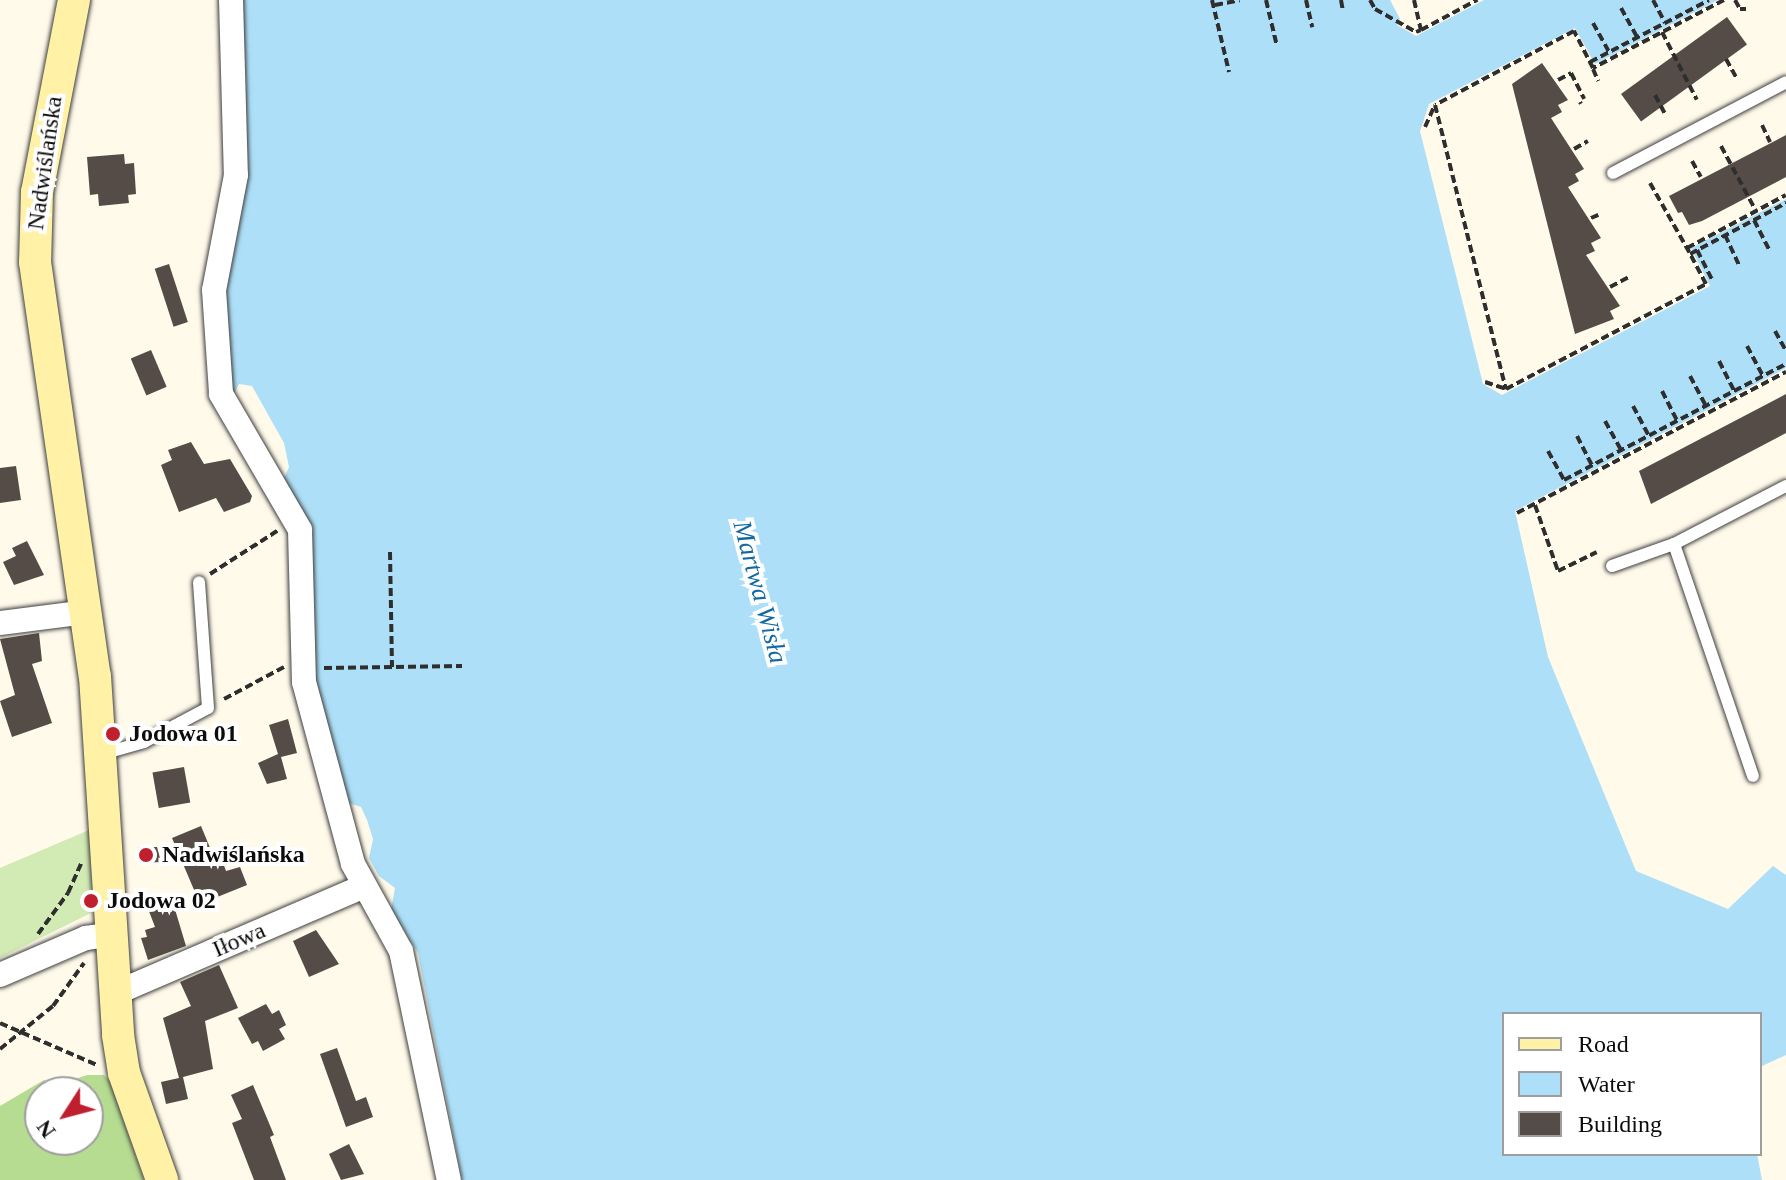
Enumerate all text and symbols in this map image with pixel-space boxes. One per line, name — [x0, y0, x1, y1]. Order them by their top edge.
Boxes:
street label: Nadwiślańska — [21, 94, 69, 232]
water label: Martwa Wisła — [726, 517, 794, 667]
place label: Jodowa 01 — [129, 720, 238, 748]
marker: Jodowa 01 — [104, 725, 122, 743]
place label: Nadwiślańska — [162, 841, 305, 869]
marker: Nadwiślańska — [137, 846, 155, 864]
place label: Jodowa 02 — [107, 887, 216, 915]
marker: Jodowa 02 — [82, 892, 100, 910]
street label: Iłowa — [208, 916, 270, 964]
legend — [1502, 1012, 1762, 1156]
text: Road — [1578, 1031, 1629, 1057]
text: Water — [1578, 1071, 1635, 1097]
north arrow — [24, 1076, 104, 1156]
text: Building — [1578, 1111, 1662, 1137]
text: N — [31, 1115, 61, 1143]

